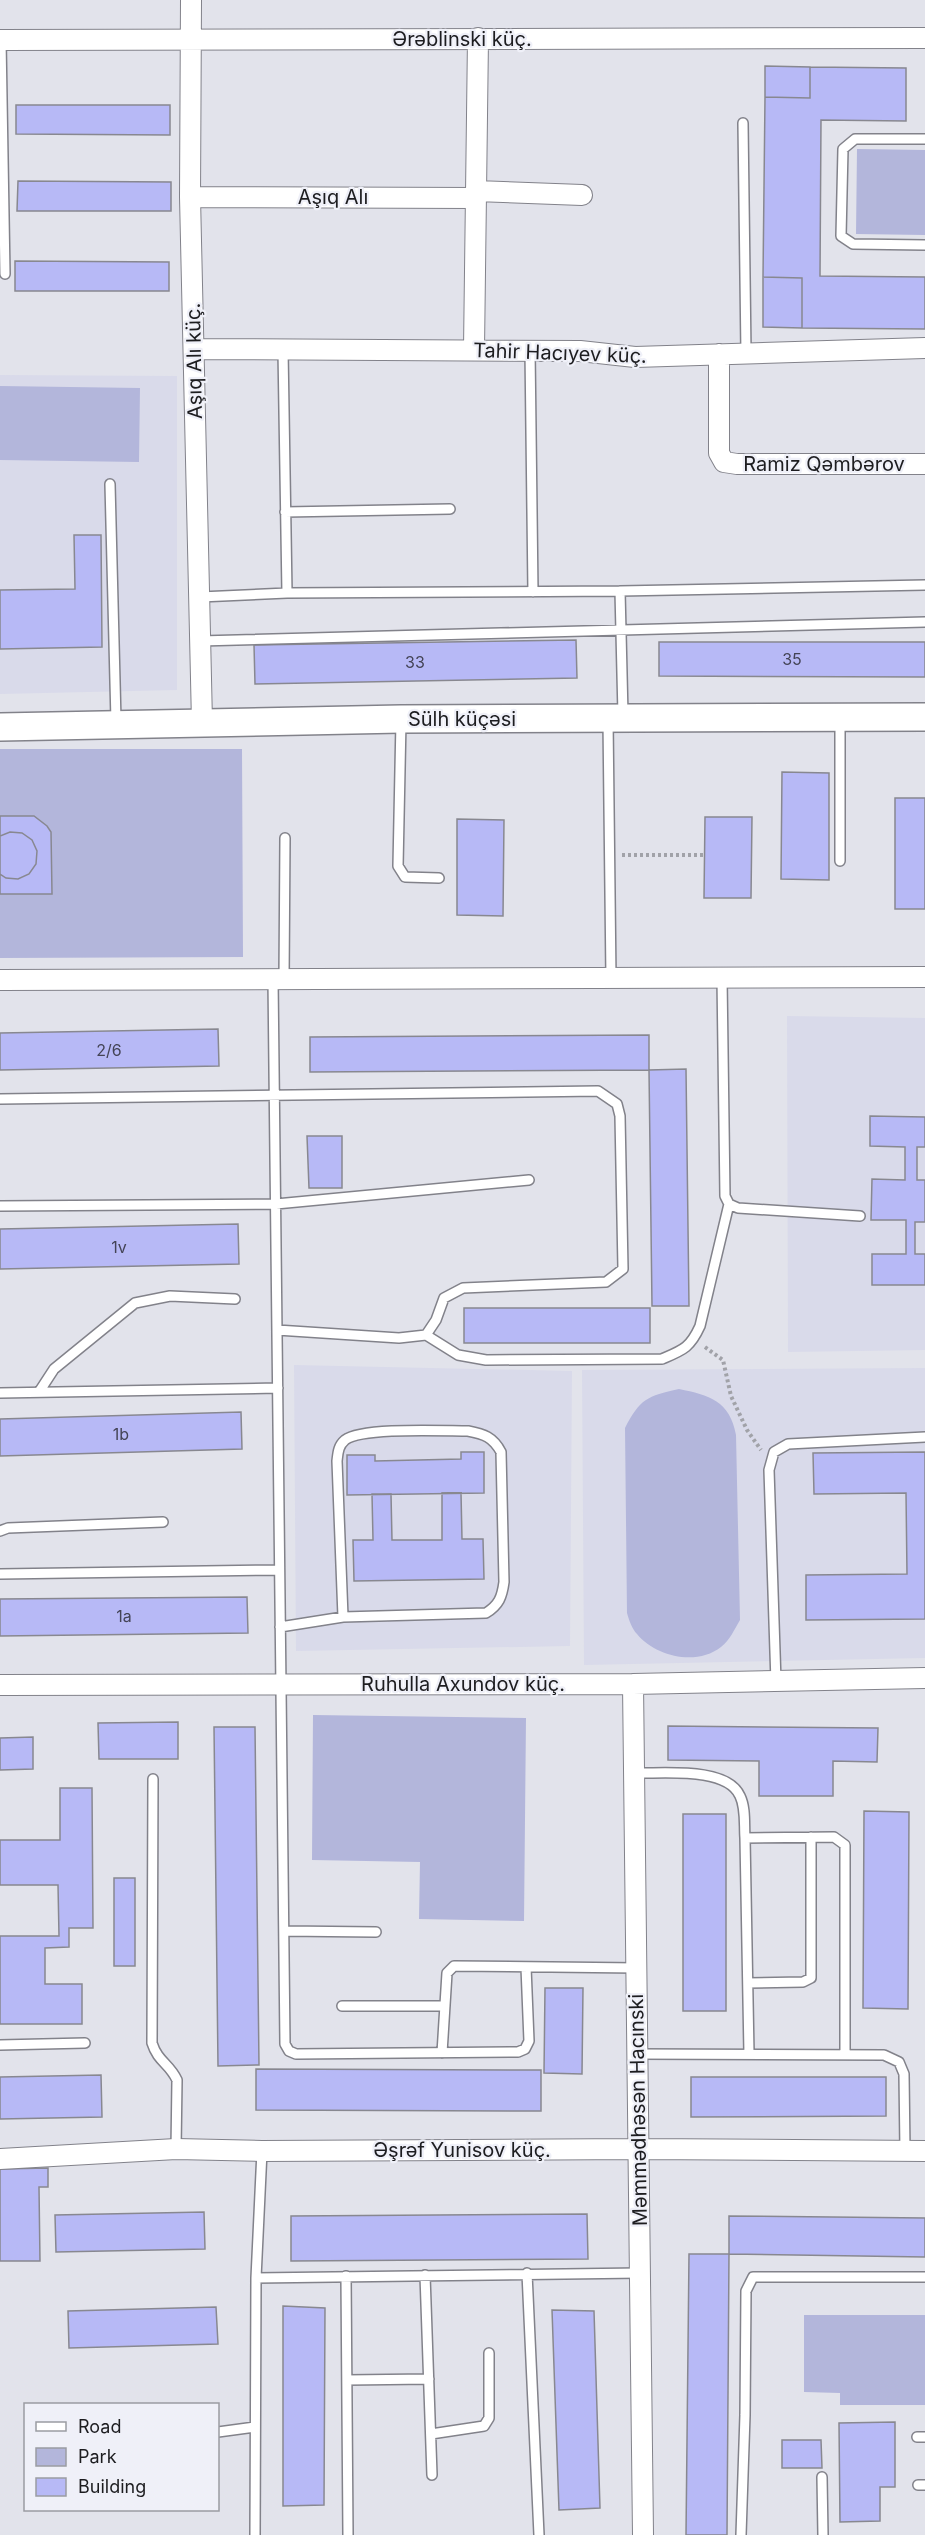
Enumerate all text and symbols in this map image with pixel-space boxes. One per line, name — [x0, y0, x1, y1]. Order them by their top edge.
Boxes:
street label: Ərəblinski küç. — [392, 27, 532, 51]
street label: Aşıq Alı — [298, 185, 368, 209]
street label: Aşıq Alı küç. — [181, 303, 207, 419]
street label: Tahir Hacıyev küç. — [473, 338, 647, 368]
street label: Ramiz Qəmbərov — [743, 452, 905, 476]
house number: 35 — [782, 649, 802, 669]
house number: 33 — [405, 652, 425, 672]
street label: Sülh küçəsi — [408, 707, 516, 731]
house number: 2/6 — [96, 1040, 122, 1060]
house number: 1v — [111, 1237, 127, 1257]
house number: 1b — [113, 1424, 129, 1444]
house number: 1a — [116, 1606, 132, 1626]
street label: Ruhulla Axundov küç. — [361, 1672, 565, 1696]
street label: Məmmədhəsən Hacınski — [624, 1994, 652, 2226]
street label: Əşrəf Yunisov küç. — [373, 2138, 551, 2162]
legend — [24, 2403, 219, 2511]
text: Road — [78, 2416, 121, 2437]
text: Park — [78, 2446, 117, 2467]
text: Building — [78, 2476, 146, 2497]

